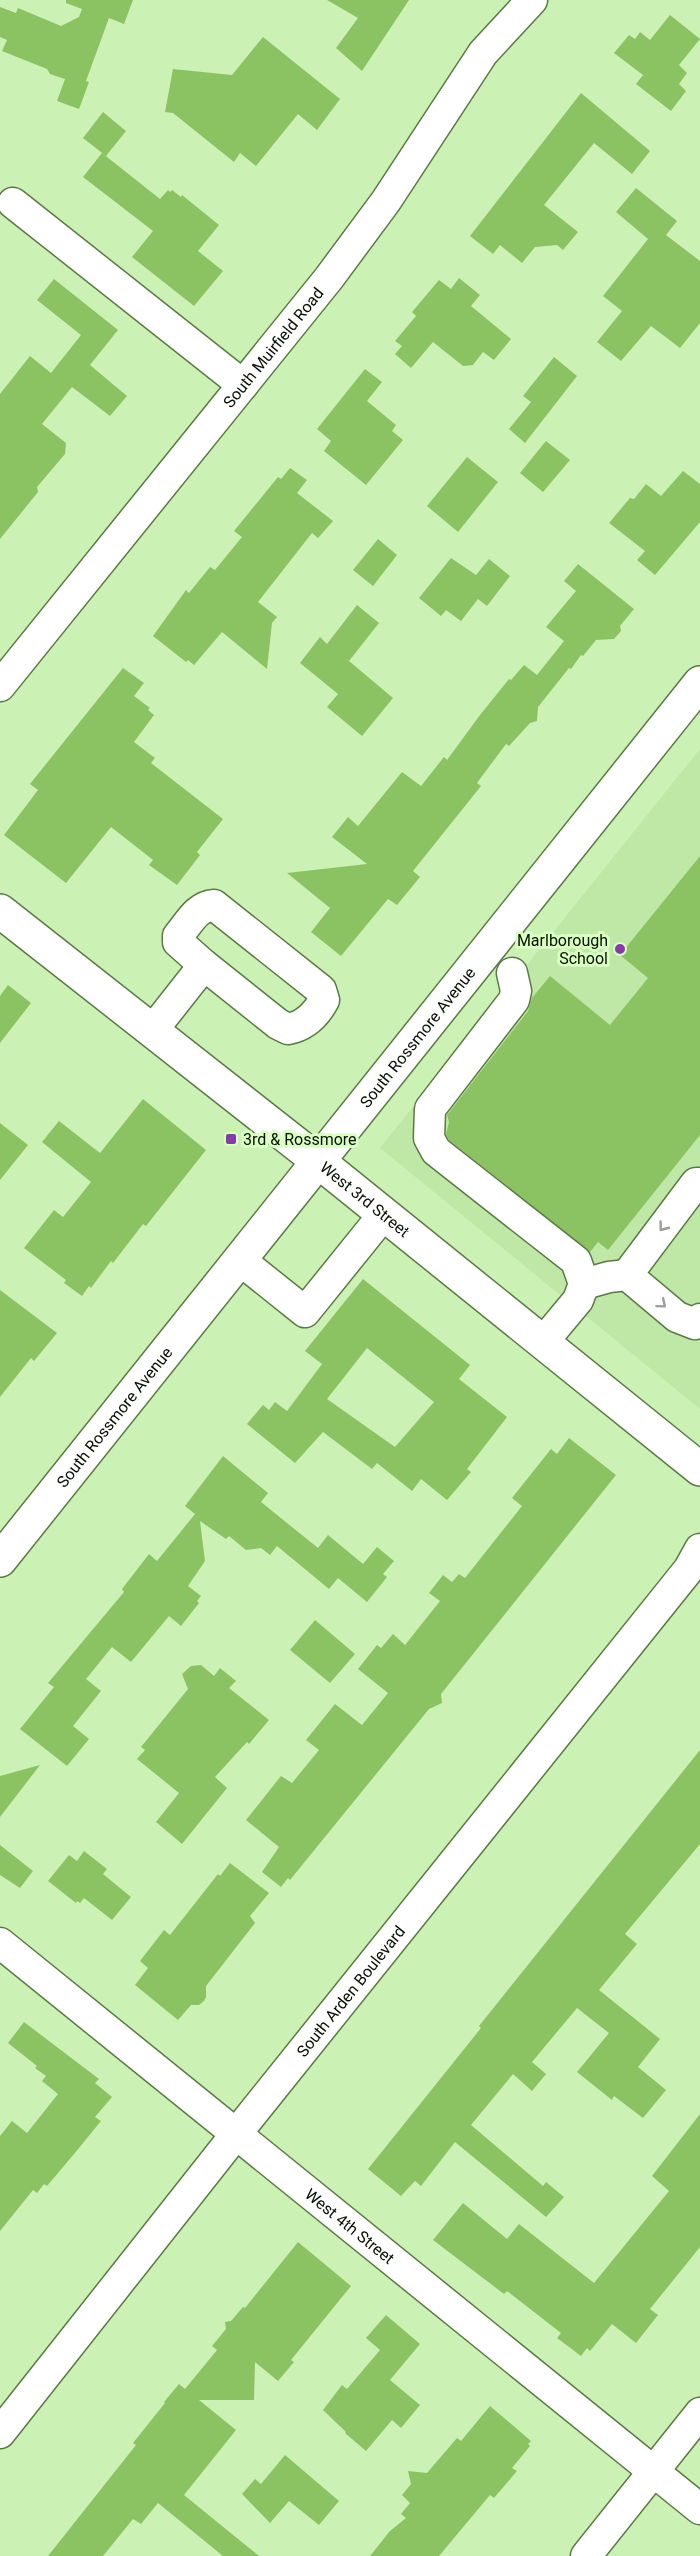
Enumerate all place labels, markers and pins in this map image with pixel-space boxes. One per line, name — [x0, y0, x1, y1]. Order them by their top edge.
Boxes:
place label: Marlborough School — [517, 931, 608, 968]
marker: Marlborough School — [613, 942, 627, 956]
place label: 3rd & Rossmore — [243, 1130, 357, 1149]
marker: 3rd & Rossmore — [224, 1132, 238, 1146]

